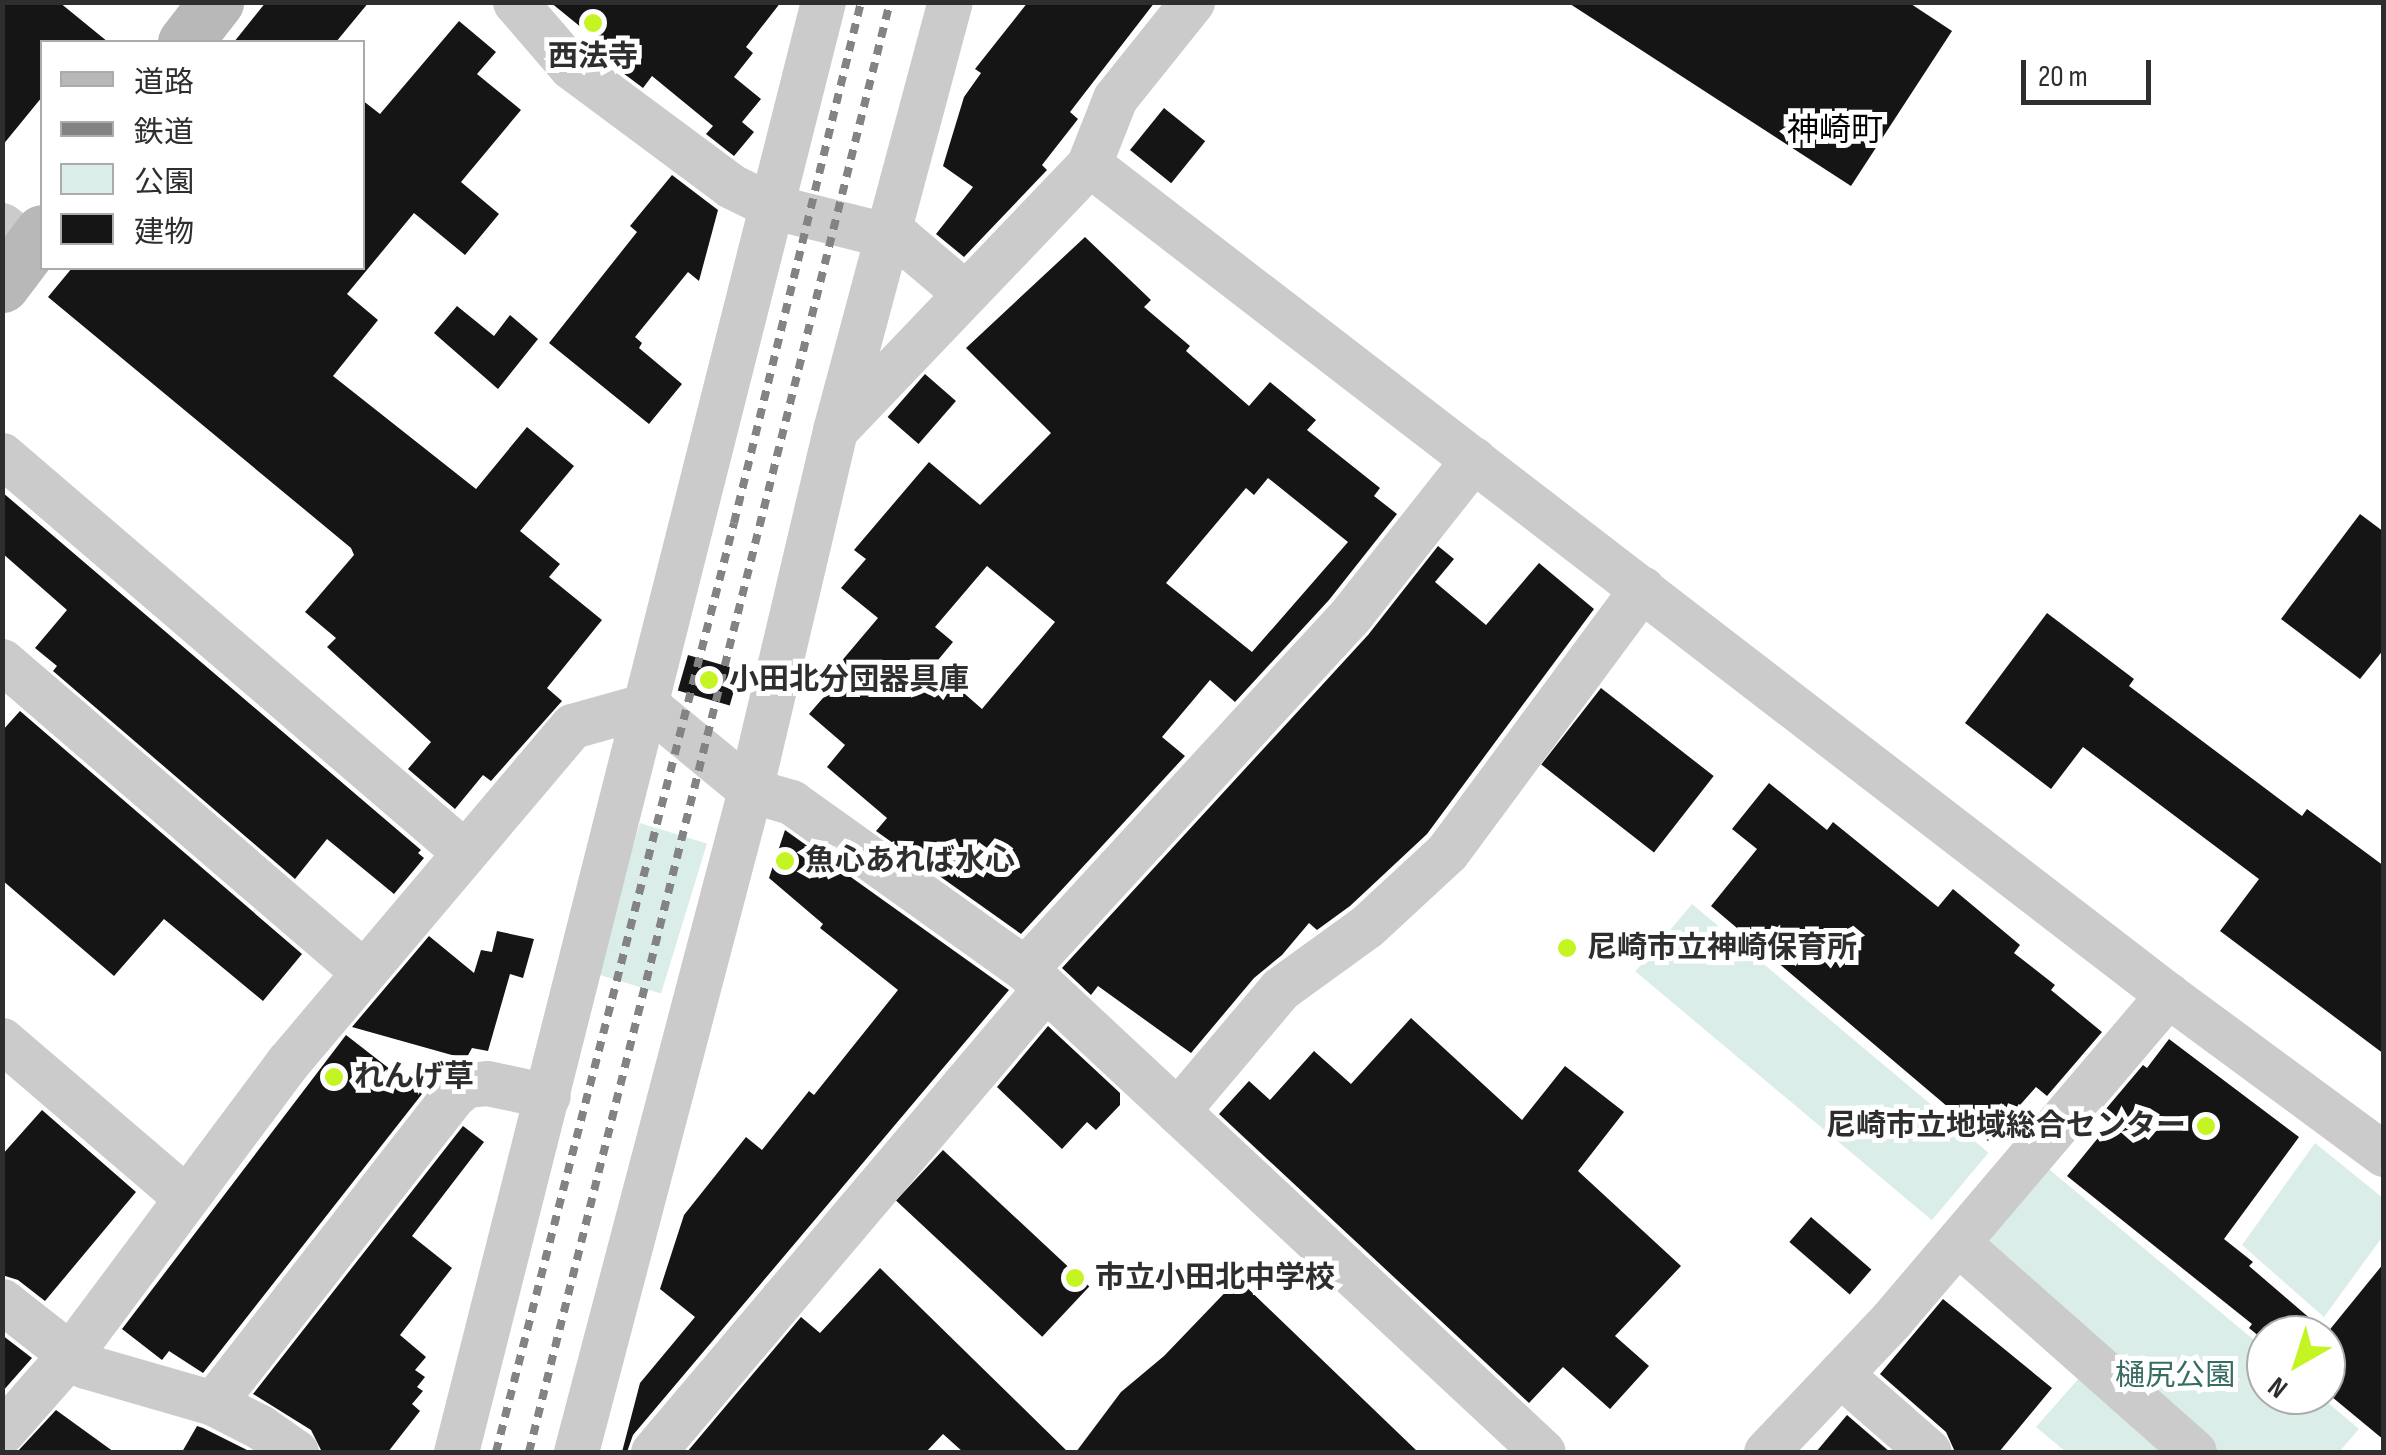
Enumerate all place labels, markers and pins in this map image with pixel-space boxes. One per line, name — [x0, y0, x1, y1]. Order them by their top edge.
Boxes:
marker: 西法寺 — [582, 12, 604, 34]
place label: 西法寺 — [548, 39, 638, 75]
place label: 小田北分団器具庫 — [729, 662, 969, 698]
marker: 小田北分団器具庫 — [698, 669, 720, 691]
place label: 魚心あれば水心 — [805, 843, 1015, 879]
marker: 魚心あれば水心 — [774, 850, 796, 872]
place label: 尼崎市立神崎保育所 — [1587, 930, 1857, 966]
marker: 尼崎市立神崎保育所 — [1556, 937, 1578, 959]
place label: れんげ草 — [354, 1059, 474, 1095]
marker: れんげ草 — [323, 1066, 345, 1088]
place label: 尼崎市立地域総合センター — [1826, 1108, 2186, 1144]
marker: 尼崎市立地域総合センター — [2195, 1115, 2217, 1137]
place label: 市立小田北中学校 — [1095, 1260, 1335, 1296]
marker: 市立小田北中学校 — [1064, 1267, 1086, 1289]

